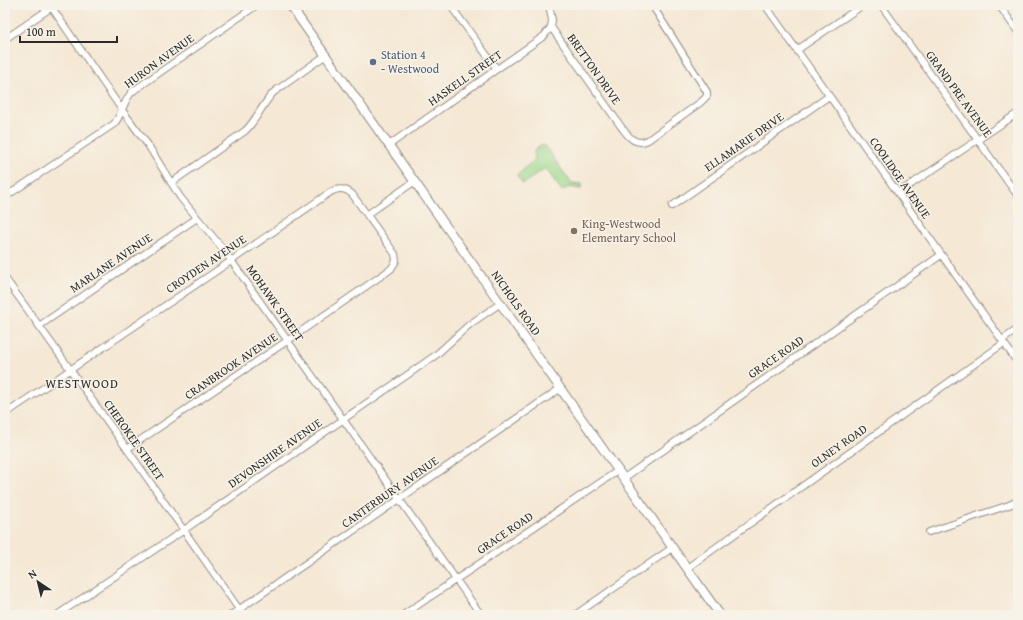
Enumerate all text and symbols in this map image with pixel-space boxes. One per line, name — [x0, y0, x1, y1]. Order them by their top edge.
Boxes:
scale bar — [20, 18, 117, 44]
text: 100 m — [26, 23, 56, 40]
street label: HURON AVENUE — [120, 29, 197, 92]
street label: BRETTON DRIVE — [564, 30, 625, 108]
place label: Station 4 - Westwood — [381, 46, 440, 77]
street label: HASKELL STREET — [424, 46, 505, 109]
street label: GRAND PRE AVENUE — [922, 47, 997, 140]
marker: Station 4 - Westwood — [368, 57, 378, 67]
street label: ELLAMARIE DRIVE — [701, 108, 787, 175]
street label: COOLIDGE AVENUE — [866, 134, 935, 222]
place label: King-Westwood Elementary School — [582, 215, 677, 246]
marker: King-Westwood Elementary School — [569, 226, 579, 236]
street label: MARLANE AVENUE — [66, 229, 155, 296]
street label: CROYDEN AVENUE — [162, 230, 249, 297]
street label: MOHAWK STREET — [243, 261, 308, 345]
street label: NICHOLS ROAD — [488, 267, 545, 339]
street label: CRANBROOK AVENUE — [181, 328, 281, 403]
street label: GRACE ROAD — [744, 331, 807, 382]
district label: WESTWOOD — [45, 374, 119, 393]
street label: CHEROKEE STREET — [100, 396, 169, 484]
street label: DEVONSHIRE AVENUE — [224, 414, 325, 491]
street label: OLNEY ROAD — [807, 420, 870, 471]
street label: CANTERBURY AVENUE — [338, 452, 442, 531]
street label: GRACE ROAD — [473, 507, 536, 558]
north arrow — [18, 562, 58, 602]
text: N — [25, 565, 40, 582]

